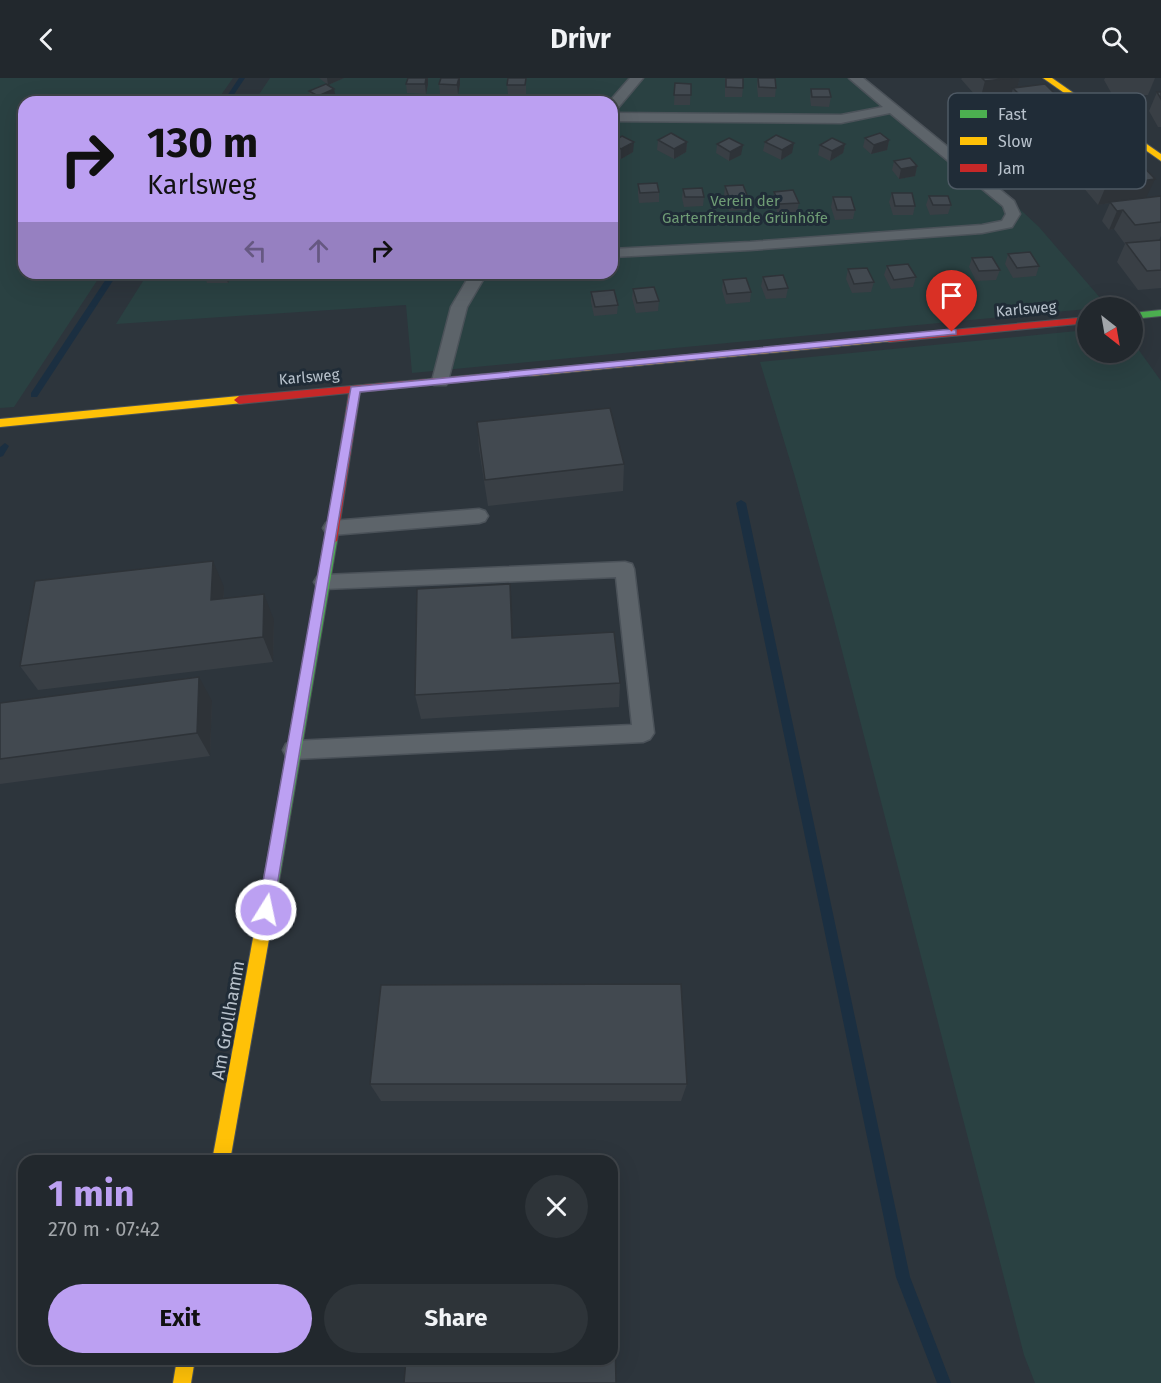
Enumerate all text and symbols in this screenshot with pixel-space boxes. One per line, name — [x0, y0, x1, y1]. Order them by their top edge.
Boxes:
icon: back — [30, 23, 63, 56]
text: Drivr — [550, 23, 611, 55]
icon: search — [1098, 23, 1131, 56]
legend — [948, 93, 1146, 189]
text: Fast — [998, 105, 1027, 124]
text: 130 m — [147, 118, 258, 168]
icon: right — [48, 120, 126, 198]
text: Slow — [998, 132, 1033, 151]
text: Jam — [998, 159, 1025, 178]
text: Karlsweg — [147, 169, 256, 201]
park label: Verein der Gartenfreunde Grünhöfe — [662, 192, 828, 227]
icon: left — [239, 234, 272, 267]
icon: ahead — [302, 234, 335, 267]
icon: right — [365, 234, 398, 267]
pin — [926, 270, 977, 332]
icon: arrive — [935, 279, 968, 312]
street label: Karlsweg — [995, 297, 1057, 321]
north arrow — [1077, 297, 1143, 363]
map controls — [1077, 297, 1143, 363]
street label: Karlsweg — [278, 365, 340, 389]
position arrow — [234, 878, 298, 942]
street label: Am Grollhamm — [207, 959, 249, 1081]
text: 1 min — [48, 1172, 135, 1216]
button: close — [525, 1175, 588, 1238]
text: 270 m · 07:42 — [48, 1217, 160, 1241]
button: Exit — [48, 1284, 312, 1353]
button: Share — [324, 1284, 588, 1353]

